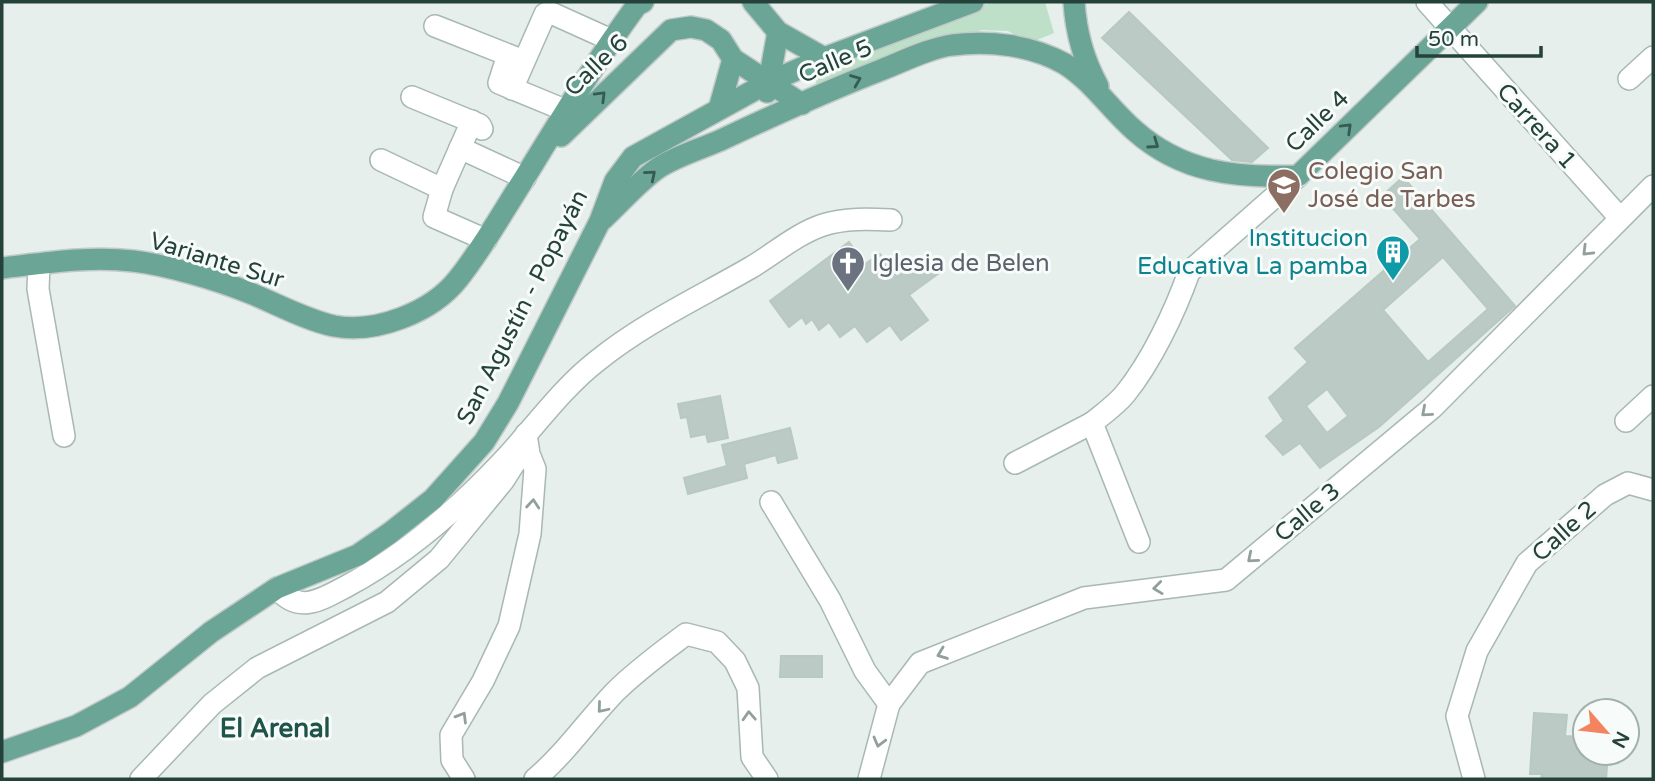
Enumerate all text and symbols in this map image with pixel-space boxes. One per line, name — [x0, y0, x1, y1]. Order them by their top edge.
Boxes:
scale bar — [1417, 14, 1541, 58]
text: 50 m — [1428, 27, 1479, 52]
street label: Calle 6 — [559, 28, 634, 103]
street label: Calle 5 — [794, 33, 876, 90]
one-way arrow — [850, 74, 862, 88]
street label: Carrera 1 — [1490, 77, 1583, 175]
street label: Calle 4 — [1280, 84, 1355, 159]
one-way arrow — [593, 92, 606, 105]
one-way arrow — [1338, 124, 1351, 137]
one-way arrow — [1146, 136, 1159, 148]
place label: Colegio San José de Tarbes — [1308, 157, 1476, 214]
school or university icon: Colegio San José de Tarbes — [1265, 166, 1303, 215]
one-way arrow — [643, 171, 655, 184]
street label: San Agustín - Popayán — [451, 185, 594, 429]
place label: Institucion Educativa La pamba — [1137, 224, 1368, 281]
street label: Variante Sur — [146, 226, 288, 295]
building icon: Institucion Educativa La pamba — [1374, 233, 1412, 282]
one-way arrow — [1583, 243, 1596, 256]
church icon: Iglesia de Belen — [829, 244, 867, 293]
place label: Iglesia de Belen — [872, 249, 1050, 278]
one-way arrow — [1422, 404, 1435, 416]
street label: Calle 3 — [1268, 477, 1346, 548]
street label: Calle 2 — [1526, 495, 1603, 568]
one-way arrow — [525, 498, 540, 509]
one-way arrow — [1247, 550, 1260, 562]
one-way arrow — [1153, 581, 1164, 596]
one-way arrow — [937, 646, 949, 660]
north arrow — [1571, 697, 1641, 767]
one-way arrow — [598, 699, 610, 712]
one-way arrow — [742, 710, 757, 721]
one-way arrow — [453, 712, 466, 725]
district label: El Arenal — [220, 713, 330, 744]
text: N — [1607, 728, 1633, 751]
one-way arrow — [873, 736, 887, 748]

